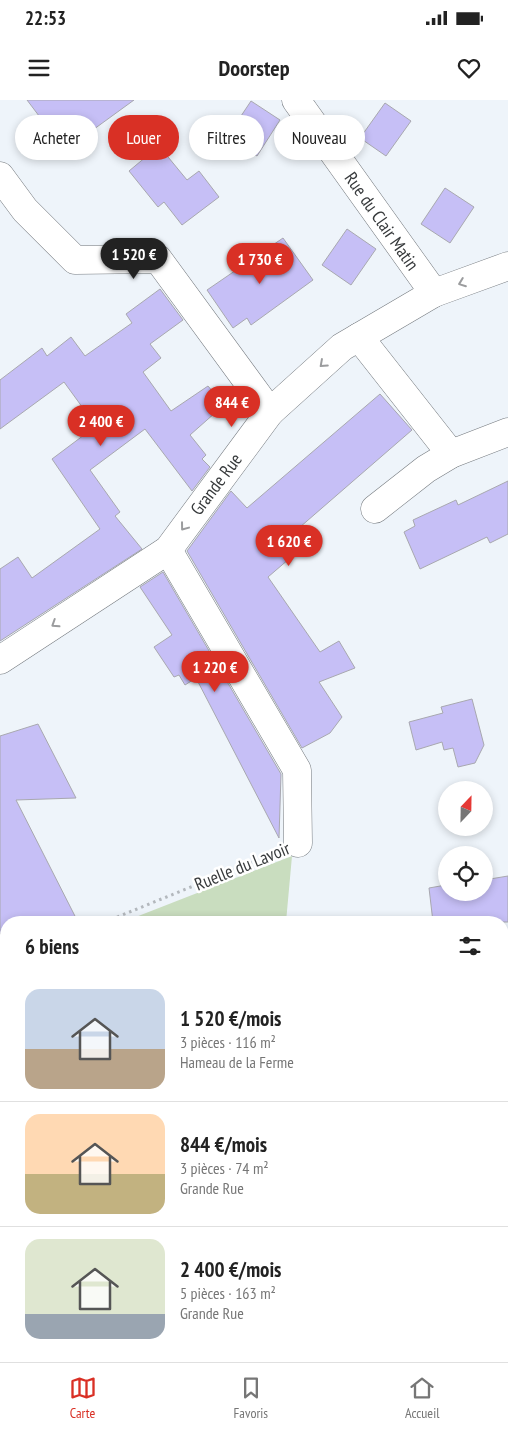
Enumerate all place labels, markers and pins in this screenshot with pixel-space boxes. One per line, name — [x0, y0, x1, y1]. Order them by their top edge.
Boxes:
pin: 1 520 € — [88, 238, 180, 280]
pin: 1 730 € — [214, 242, 306, 285]
pin: 844 € — [197, 386, 267, 428]
pin: 2 400 € — [55, 404, 147, 447]
pin: 1 620 € — [243, 524, 335, 567]
pin: 1 220 € — [169, 650, 261, 693]

